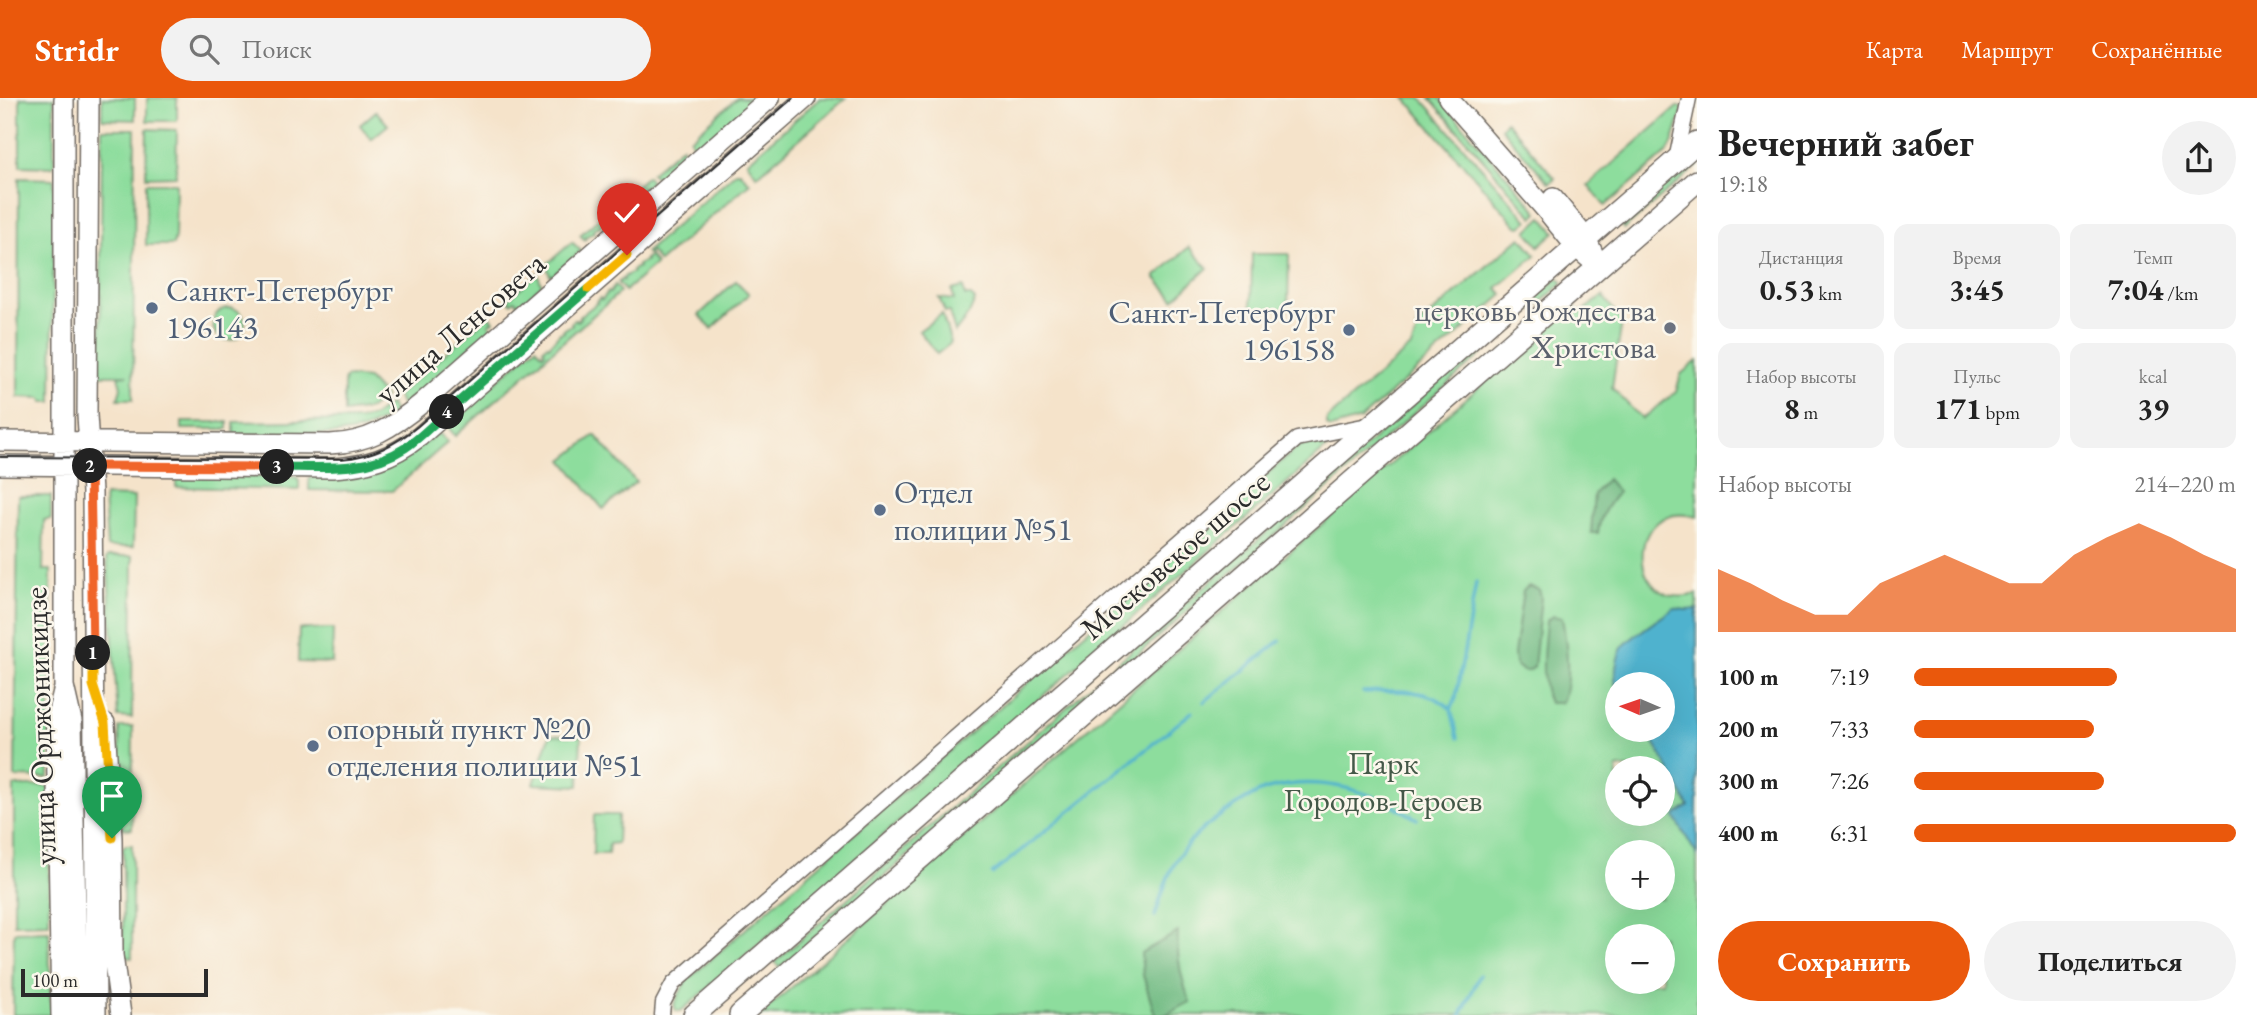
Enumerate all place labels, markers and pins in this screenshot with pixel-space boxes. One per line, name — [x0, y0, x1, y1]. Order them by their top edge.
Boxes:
pin — [597, 183, 657, 255]
place label: Санкт-Петербург 196143 — [166, 269, 393, 348]
place label: церковь Рождества Христова — [1414, 289, 1656, 368]
place label: Санкт-Петербург 196158 — [1108, 291, 1336, 370]
marker: Санкт-Петербург 196143 — [144, 300, 160, 316]
marker: церковь Рождества Христова — [1662, 320, 1678, 336]
marker: Санкт-Петербург 196158 — [1341, 322, 1357, 338]
pin: 4 — [430, 394, 464, 430]
pin: 2 — [72, 448, 108, 484]
pin: 3 — [260, 450, 294, 484]
place label: Отдел полиции №51 — [894, 471, 1073, 550]
marker: Отдел полиции №51 — [872, 502, 888, 518]
pin: 1 — [76, 636, 110, 670]
place label: опорный пункт №20 отделения полиции №51 — [327, 707, 643, 786]
marker: опорный пункт №20 отделения полиции №51 — [305, 738, 321, 754]
pin — [82, 766, 142, 838]

